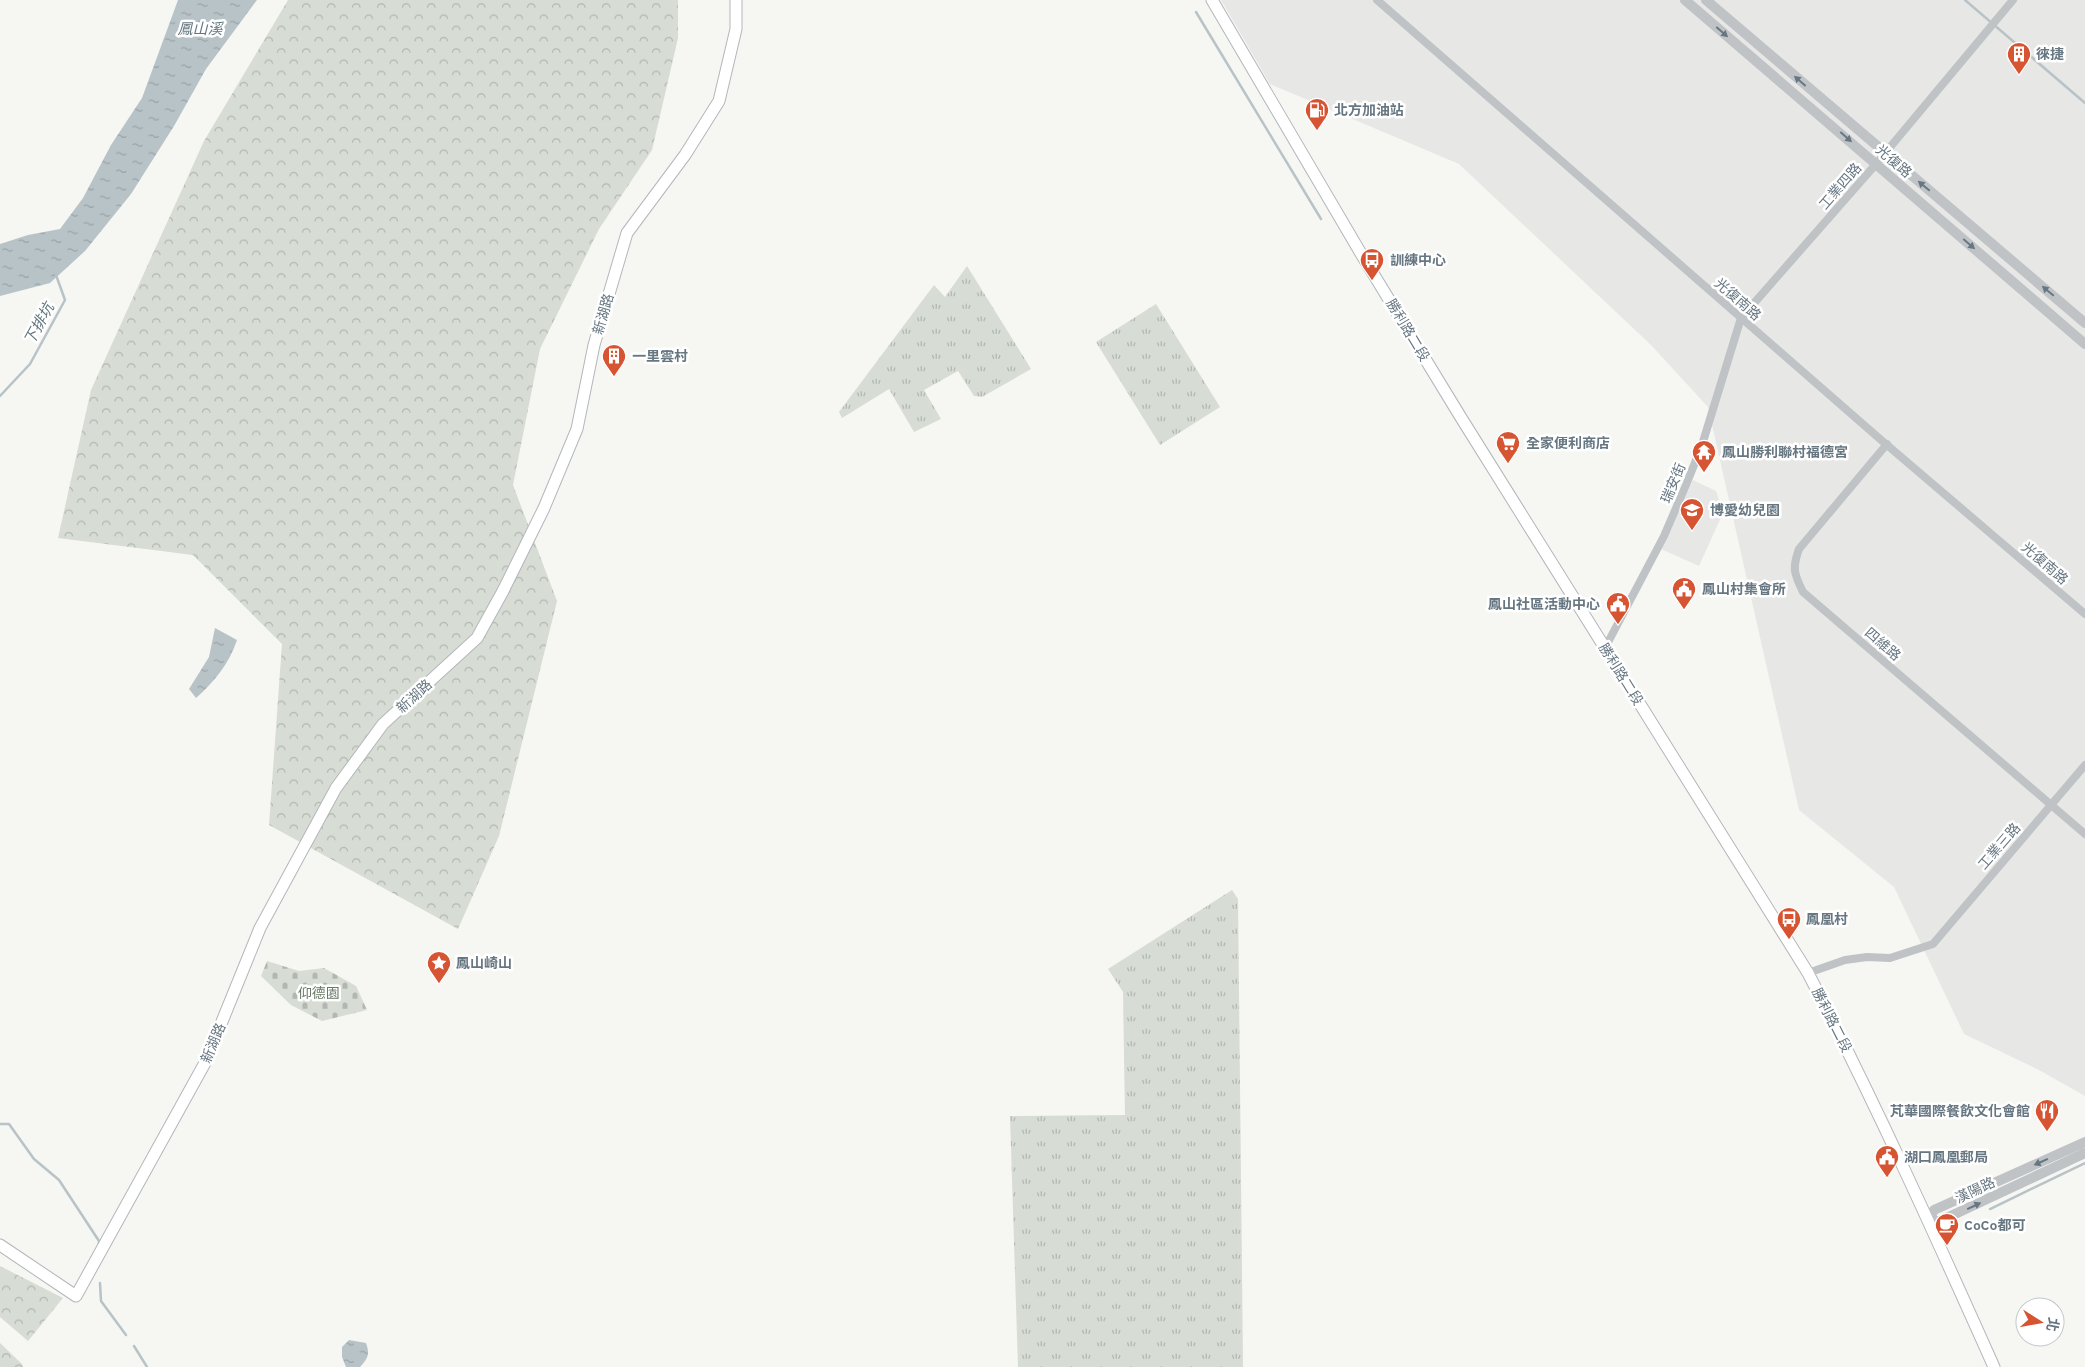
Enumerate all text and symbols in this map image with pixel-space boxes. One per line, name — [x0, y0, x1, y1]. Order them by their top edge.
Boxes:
water label: 鳳山溪 — [177, 21, 224, 40]
one-way arrow — [1715, 26, 1728, 37]
building icon: 徠捷 — [2006, 41, 2032, 75]
place label: 徠捷 — [2036, 47, 2064, 64]
one-way arrow — [1794, 75, 1807, 86]
fuel station icon: 北方加油站 — [1304, 97, 1330, 131]
place label: 北方加油站 — [1334, 102, 1404, 120]
one-way arrow — [1839, 132, 1852, 143]
street label: 光復路 — [1872, 142, 1914, 182]
street label: 工業四路 — [1816, 160, 1866, 214]
one-way arrow — [1919, 180, 1931, 192]
one-way arrow — [1962, 238, 1975, 249]
bus stop icon: 訓練中心 — [1359, 247, 1385, 281]
place label: 訓練中心 — [1390, 252, 1446, 270]
street label: 光復南路 — [1710, 275, 1764, 325]
one-way arrow — [2042, 286, 2055, 297]
street label: 新湖路 — [590, 292, 618, 337]
street label: 勝利路二段 — [1381, 296, 1432, 365]
water label: 下排坑 — [21, 299, 60, 349]
building icon: 一里雲村 — [601, 343, 627, 377]
place label: 一里雲村 — [632, 348, 688, 366]
supermarket icon: 全家便利商店 — [1495, 430, 1521, 464]
place label: 全家便利商店 — [1526, 435, 1610, 453]
temple icon: 鳳山勝利聯村福德宮 — [1691, 439, 1717, 473]
place label: 鳳山勝利聯村福德宮 — [1722, 444, 1848, 462]
street label: 瑞安街 — [1658, 461, 1690, 506]
school or university icon: 博愛幼兒園 — [1679, 497, 1705, 531]
place label: 博愛幼兒園 — [1710, 503, 1780, 520]
street label: 光復南路 — [2017, 539, 2071, 589]
public building icon: 鳳山村集會所 — [1671, 576, 1697, 610]
place label: 鳳山村集會所 — [1702, 581, 1786, 599]
public building icon: 鳳山社區活動中心 — [1605, 591, 1631, 625]
place label: 鳳山社區活動中心 — [1488, 596, 1600, 614]
street label: 四維路 — [1861, 625, 1903, 665]
street label: 勝利路二段 — [1594, 641, 1645, 709]
street label: 新湖路 — [394, 677, 436, 717]
street label: 工業三路 — [1975, 820, 2025, 874]
bus stop icon: 鳳凰村 — [1776, 906, 1802, 940]
place label: 鳳凰村 — [1806, 911, 1848, 929]
place icon: 鳳山崎山 — [426, 950, 452, 984]
place label: 鳳山崎山 — [456, 956, 512, 973]
park label: 仰德園 — [298, 985, 340, 1003]
street label: 勝利路二段 — [1807, 986, 1854, 1056]
street label: 新湖路 — [198, 1021, 230, 1066]
restaurant icon: 芃華國際餐飲文化會館 — [2034, 1098, 2060, 1132]
place label: 芃華國際餐飲文化會館 — [1890, 1103, 2030, 1121]
public building icon: 湖口鳳凰郵局 — [1874, 1144, 1900, 1178]
place label: 湖口鳳凰郵局 — [1904, 1150, 1988, 1167]
one-way arrow — [2034, 1158, 2048, 1166]
street label: 漢陽路 — [1953, 1175, 1998, 1208]
one-way arrow — [1967, 1201, 1981, 1209]
cafe icon: CoCo都可 — [1934, 1212, 1960, 1246]
place label: CoCo都可 — [1964, 1218, 2025, 1235]
north arrow — [2015, 1297, 2065, 1347]
text: 北 — [2042, 1316, 2061, 1333]

